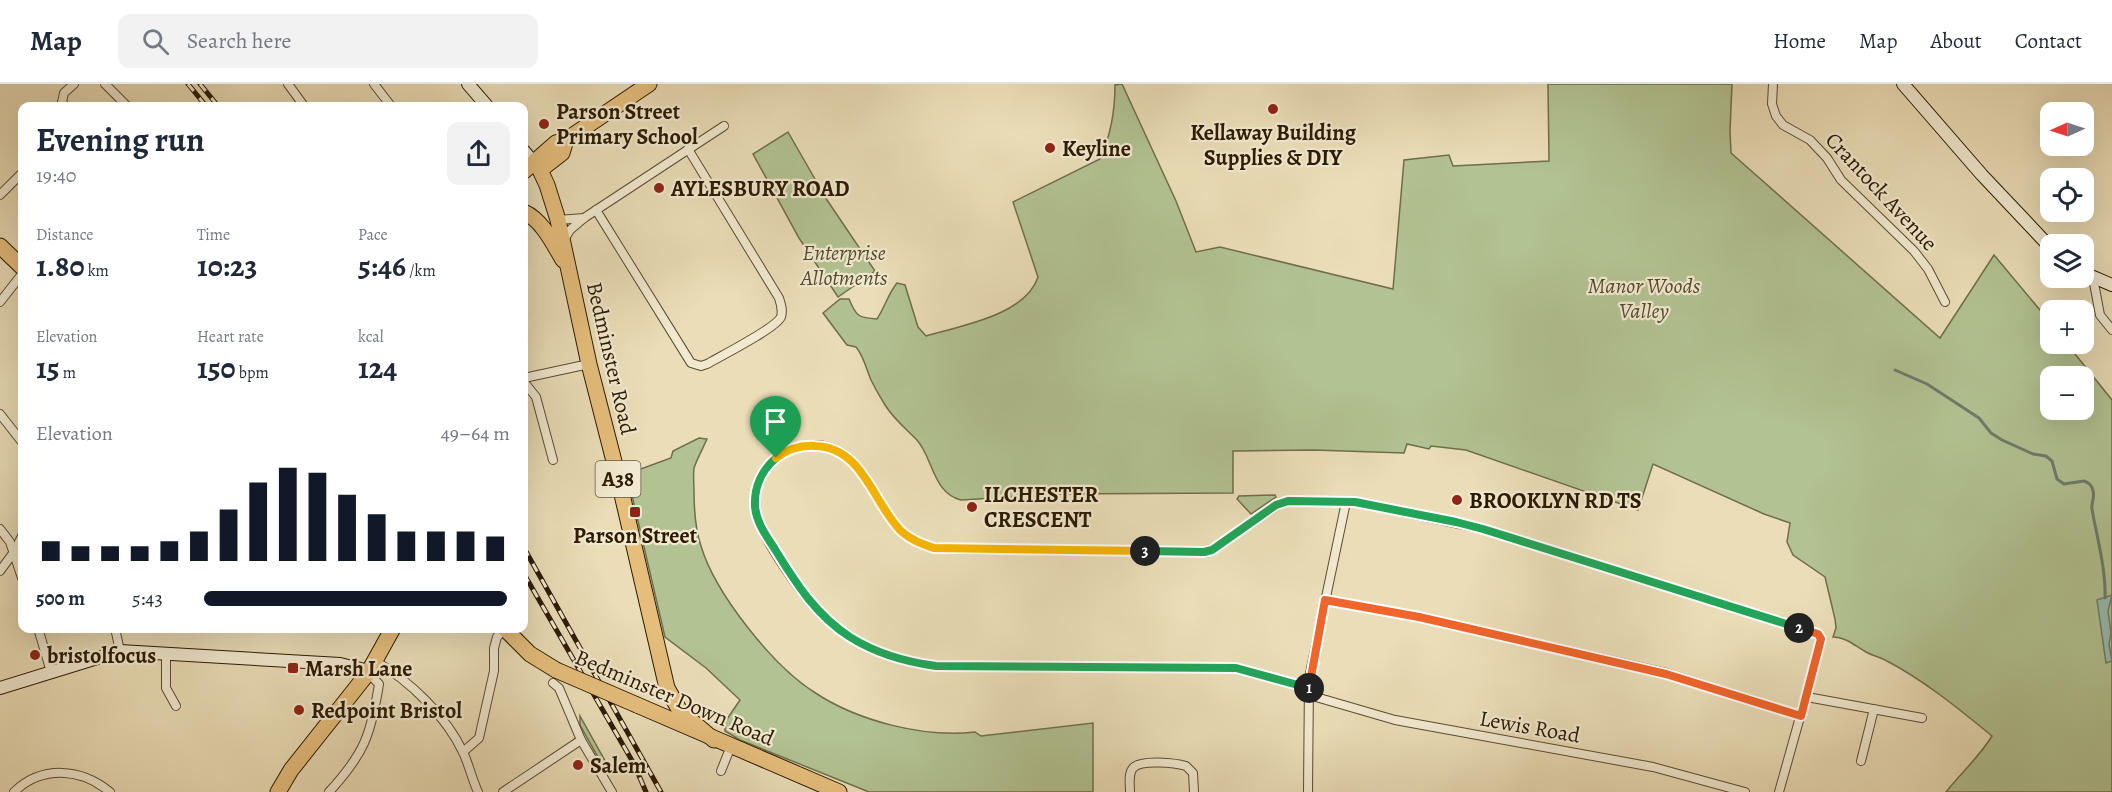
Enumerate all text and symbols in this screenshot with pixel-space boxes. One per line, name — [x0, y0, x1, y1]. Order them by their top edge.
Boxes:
search box — [118, 14, 538, 68]
text: Map — [30, 22, 82, 60]
icon: search — [139, 25, 172, 58]
text: Search here — [187, 26, 291, 56]
text: Home — [1773, 27, 1826, 55]
text: Map — [1859, 27, 1897, 55]
text: About — [1930, 27, 1982, 55]
text: Contact — [2015, 27, 2082, 55]
place label: Parson Street Primary School — [556, 97, 698, 152]
marker: Kellaway Building Supplies & DIY — [1266, 102, 1280, 116]
north arrow — [2040, 102, 2094, 156]
map controls — [2040, 102, 2094, 420]
text: Evening run — [36, 117, 205, 162]
marker: Parson Street Primary School — [537, 117, 551, 131]
place label: Kellaway Building Supplies & DIY — [1190, 118, 1357, 173]
button: share — [447, 122, 510, 185]
street label: Crantock Avenue — [1818, 126, 1944, 258]
place label: Keyline — [1062, 134, 1131, 164]
marker: Keyline — [1043, 141, 1057, 155]
text: 19:40 — [36, 162, 76, 189]
button: locate — [2040, 168, 2094, 222]
place label: AYLESBURY ROAD — [670, 174, 849, 204]
marker: AYLESBURY ROAD — [652, 181, 666, 195]
text: Distance — [36, 224, 93, 246]
text: Time — [197, 224, 230, 246]
text: Pace — [358, 224, 388, 246]
button: layers — [2040, 234, 2094, 288]
park label: Enterprise Allotments — [800, 238, 888, 293]
text: 1.80 — [36, 246, 84, 286]
text: 10:23 — [197, 246, 257, 286]
text: 5:46 — [358, 246, 406, 286]
text: km — [84, 260, 109, 282]
text: /km — [406, 260, 436, 282]
park label: Manor Woods Valley — [1588, 271, 1701, 326]
street label: Bedminster Road — [579, 279, 643, 438]
button: + — [2040, 300, 2094, 354]
text: Elevation — [36, 326, 97, 348]
text: Heart rate — [197, 326, 264, 348]
text: kcal — [358, 326, 384, 348]
text: 15 — [36, 348, 60, 388]
text: 150 — [197, 348, 236, 388]
text: 124 — [358, 348, 397, 388]
text: m — [60, 362, 76, 384]
text: bpm — [236, 362, 269, 384]
button: − — [2040, 366, 2094, 420]
pin — [750, 396, 801, 458]
icon: arrive — [759, 405, 792, 438]
text: Elevation — [36, 420, 113, 447]
text: 49–64 m — [441, 420, 510, 447]
road number: A38 — [596, 461, 640, 497]
place label: ILCHESTER CRESCENT — [984, 480, 1099, 535]
place label: BROOKLYN RD TS — [1469, 486, 1642, 516]
marker: BROOKLYN RD TS — [1450, 493, 1464, 507]
marker: ILCHESTER CRESCENT — [965, 500, 979, 514]
marker: Parson Street — [628, 505, 642, 519]
place label: Parson Street — [573, 521, 698, 551]
pin: 3 — [1130, 536, 1160, 566]
text: 3 — [1142, 540, 1148, 562]
text: 500 m — [36, 585, 85, 612]
text: 5:43 — [132, 585, 163, 612]
pin: 2 — [1784, 613, 1814, 643]
text: 2 — [1795, 617, 1803, 639]
place label: bristolfocus — [46, 641, 156, 671]
street label: Bedminster Down Road — [570, 642, 779, 754]
marker: bristolfocus — [28, 648, 42, 662]
place label: Marsh Lane — [305, 654, 413, 684]
marker: Marsh Lane — [286, 661, 300, 675]
pin: 1 — [1294, 673, 1324, 703]
text: 1 — [1306, 677, 1312, 699]
place label: Redpoint Bristol — [311, 696, 462, 726]
marker: Redpoint Bristol — [292, 703, 306, 717]
street label: Lewis Road — [1477, 703, 1583, 751]
place label: Salem — [590, 751, 647, 781]
marker: Salem — [571, 758, 585, 772]

